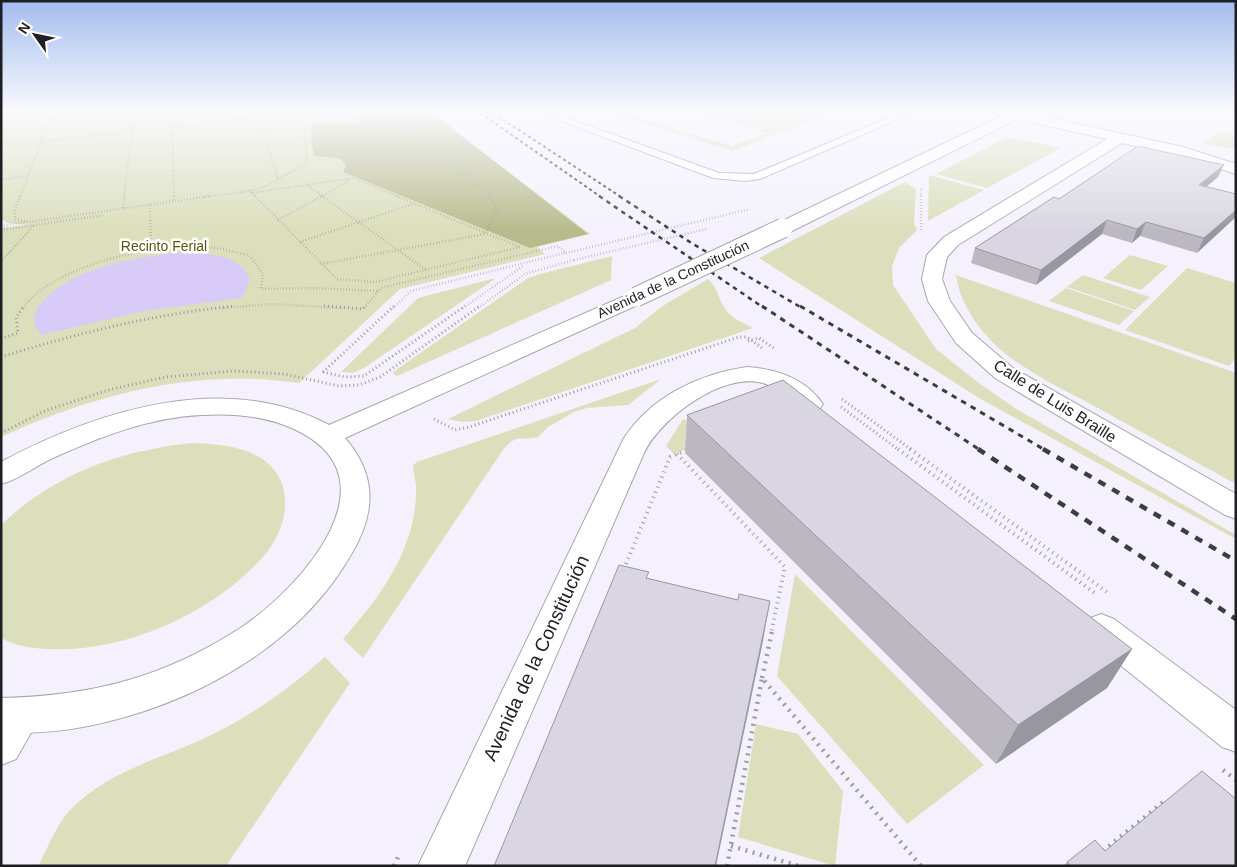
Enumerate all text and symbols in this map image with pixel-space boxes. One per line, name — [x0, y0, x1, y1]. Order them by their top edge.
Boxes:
north arrow — [10, 10, 60, 60]
text: N — [15, 19, 34, 37]
street label: Avenida de la Constitución — [595, 237, 751, 321]
park label: Recinto Ferial — [121, 238, 207, 254]
street label: Calle de Luis Braille — [991, 356, 1120, 446]
street label: Avenida de la Constitución — [479, 552, 593, 764]

